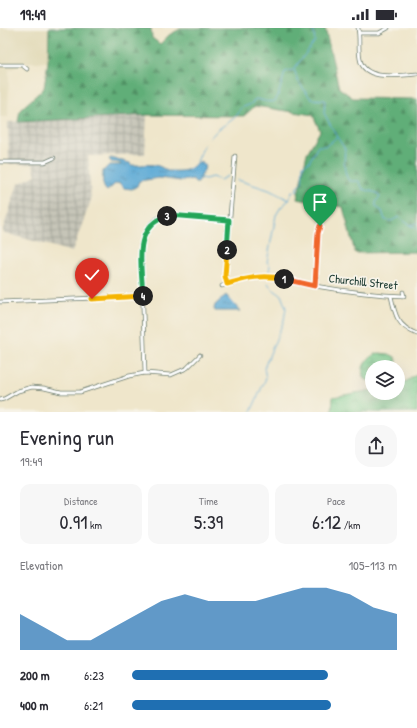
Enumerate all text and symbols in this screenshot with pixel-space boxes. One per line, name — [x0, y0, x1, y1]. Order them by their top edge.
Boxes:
text: 19:49 — [20, 4, 46, 25]
pin — [303, 185, 337, 226]
icon: arrive — [309, 191, 331, 213]
pin: 3 — [157, 206, 177, 226]
text: 3 — [165, 209, 169, 223]
pin: 2 — [217, 240, 237, 260]
text: 2 — [224, 243, 230, 257]
pin — [75, 258, 109, 299]
icon: check — [81, 264, 103, 286]
pin: 1 — [274, 269, 294, 289]
street label: Churchill Street — [328, 269, 399, 294]
text: 1 — [282, 272, 286, 286]
pin: 4 — [133, 286, 153, 306]
text: 4 — [141, 289, 145, 303]
map controls — [365, 360, 405, 400]
button: layers — [365, 360, 405, 400]
text: Evening run — [20, 422, 114, 452]
button: share — [355, 425, 397, 467]
text: 19:49 — [20, 452, 42, 470]
text: Distance — [64, 494, 98, 508]
text: Time — [199, 494, 218, 508]
text: Pace — [327, 494, 345, 508]
text: 0.91 — [60, 508, 87, 535]
text: 5:39 — [194, 508, 223, 535]
text: 6:12 — [312, 508, 341, 535]
text: km — [87, 518, 102, 532]
text: /km — [341, 518, 360, 532]
text: Elevation — [20, 556, 63, 574]
text: 105–113 m — [348, 556, 397, 574]
text: 200 m — [20, 666, 50, 684]
text: 6:23 — [84, 666, 104, 684]
text: 400 m — [20, 696, 48, 714]
text: 6:21 — [84, 696, 103, 714]

